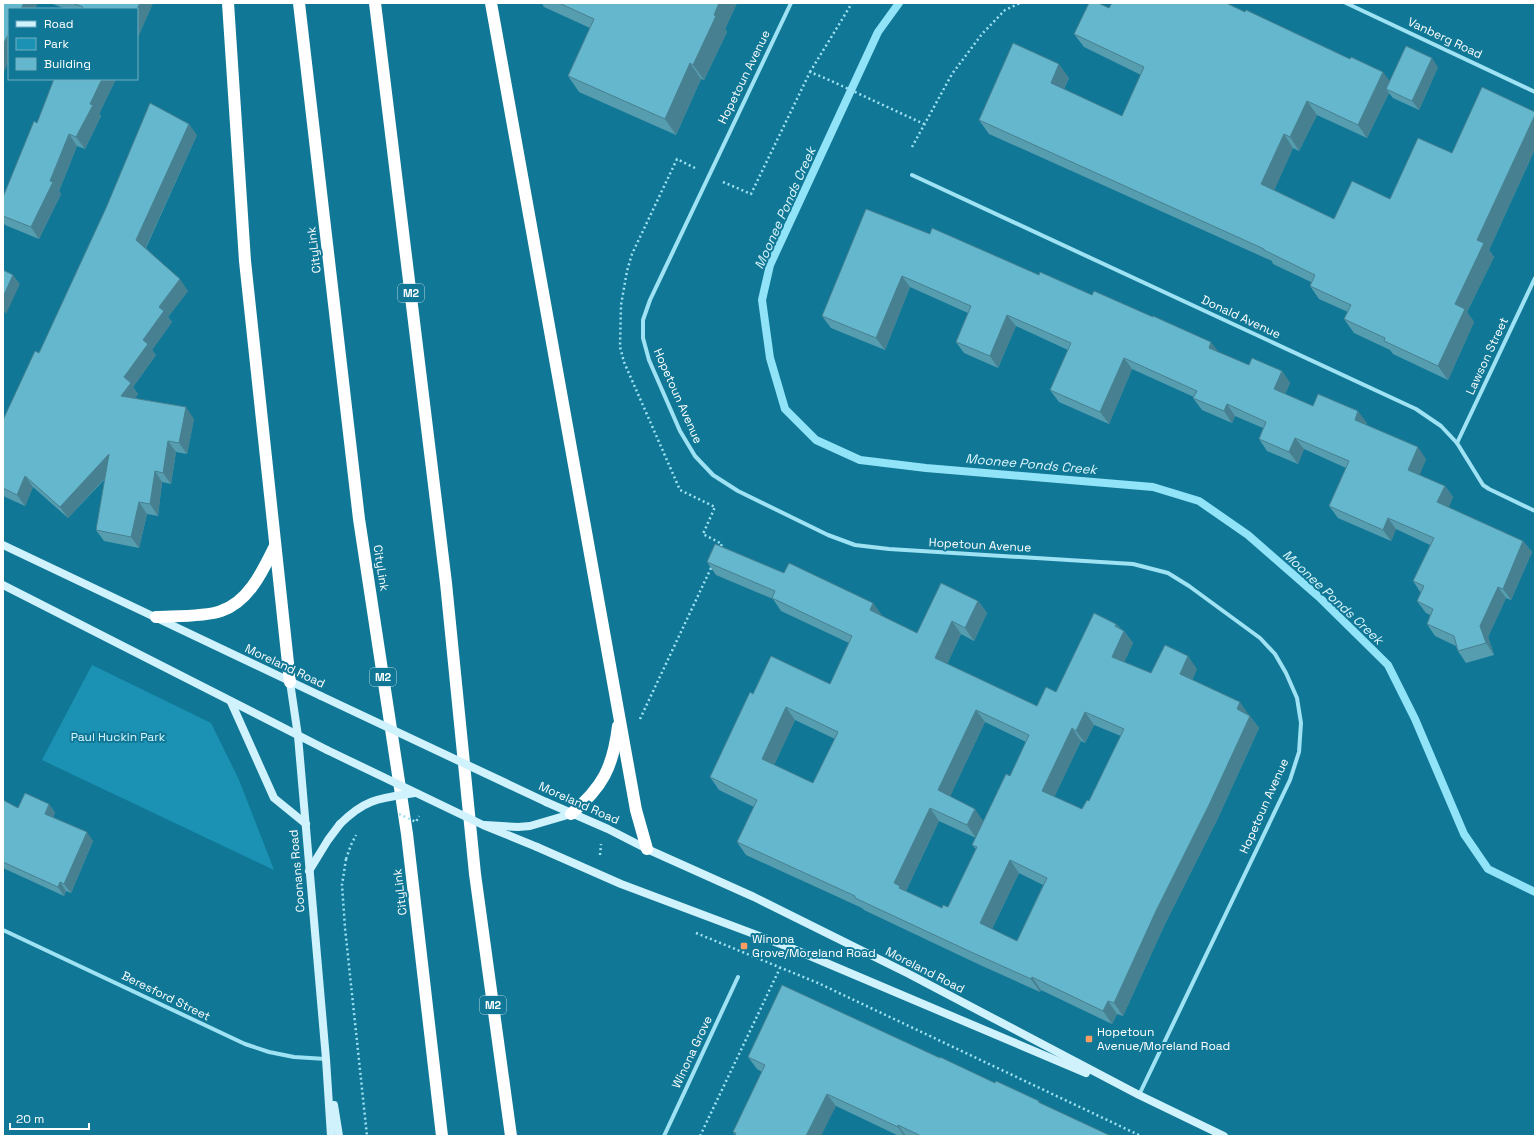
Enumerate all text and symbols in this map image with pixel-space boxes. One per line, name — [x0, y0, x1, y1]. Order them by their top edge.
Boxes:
legend — [8, 8, 138, 80]
street label: Vanberg Road — [1405, 14, 1485, 62]
text: Road — [44, 16, 73, 32]
street label: Hopetoun Avenue — [714, 27, 774, 127]
text: Park — [44, 36, 69, 52]
text: Building — [44, 56, 91, 72]
water label: Moonee Ponds Creek — [750, 143, 820, 272]
street label: CityLink — [303, 225, 325, 274]
road number: M2 — [398, 284, 424, 302]
street label: Donald Avenue — [1199, 292, 1283, 342]
street label: Lawson Street — [1462, 315, 1512, 397]
street label: Hopetoun Avenue — [650, 346, 706, 446]
water label: Moonee Ponds Creek — [965, 450, 1099, 478]
street label: Hopetoun Avenue — [928, 534, 1032, 556]
street label: CityLink — [369, 544, 393, 593]
water label: Moonee Ponds Creek — [1279, 546, 1388, 649]
street label: Moreland Road — [242, 640, 328, 692]
road number: M2 — [370, 668, 396, 686]
park label: Paul Huckin Park — [71, 729, 166, 745]
street label: Hopetoun Avenue — [1236, 756, 1292, 856]
street label: Moreland Road — [536, 778, 622, 828]
street label: Coonans Road — [285, 829, 309, 913]
street label: CityLink — [389, 867, 411, 916]
place label: Winona Grove/Moreland Road — [752, 931, 876, 961]
marker: Winona Grove/Moreland Road — [739, 941, 749, 951]
street label: Moreland Road — [883, 943, 967, 997]
street label: Beresford Street — [119, 968, 213, 1024]
road number: M2 — [480, 996, 506, 1014]
street label: Winona Grove — [668, 1013, 716, 1091]
place label: Hopetoun Avenue/Moreland Road — [1097, 1024, 1230, 1054]
marker: Hopetoun Avenue/Moreland Road — [1084, 1034, 1094, 1044]
scale bar — [10, 1105, 89, 1131]
text: 20 m — [16, 1111, 44, 1127]

